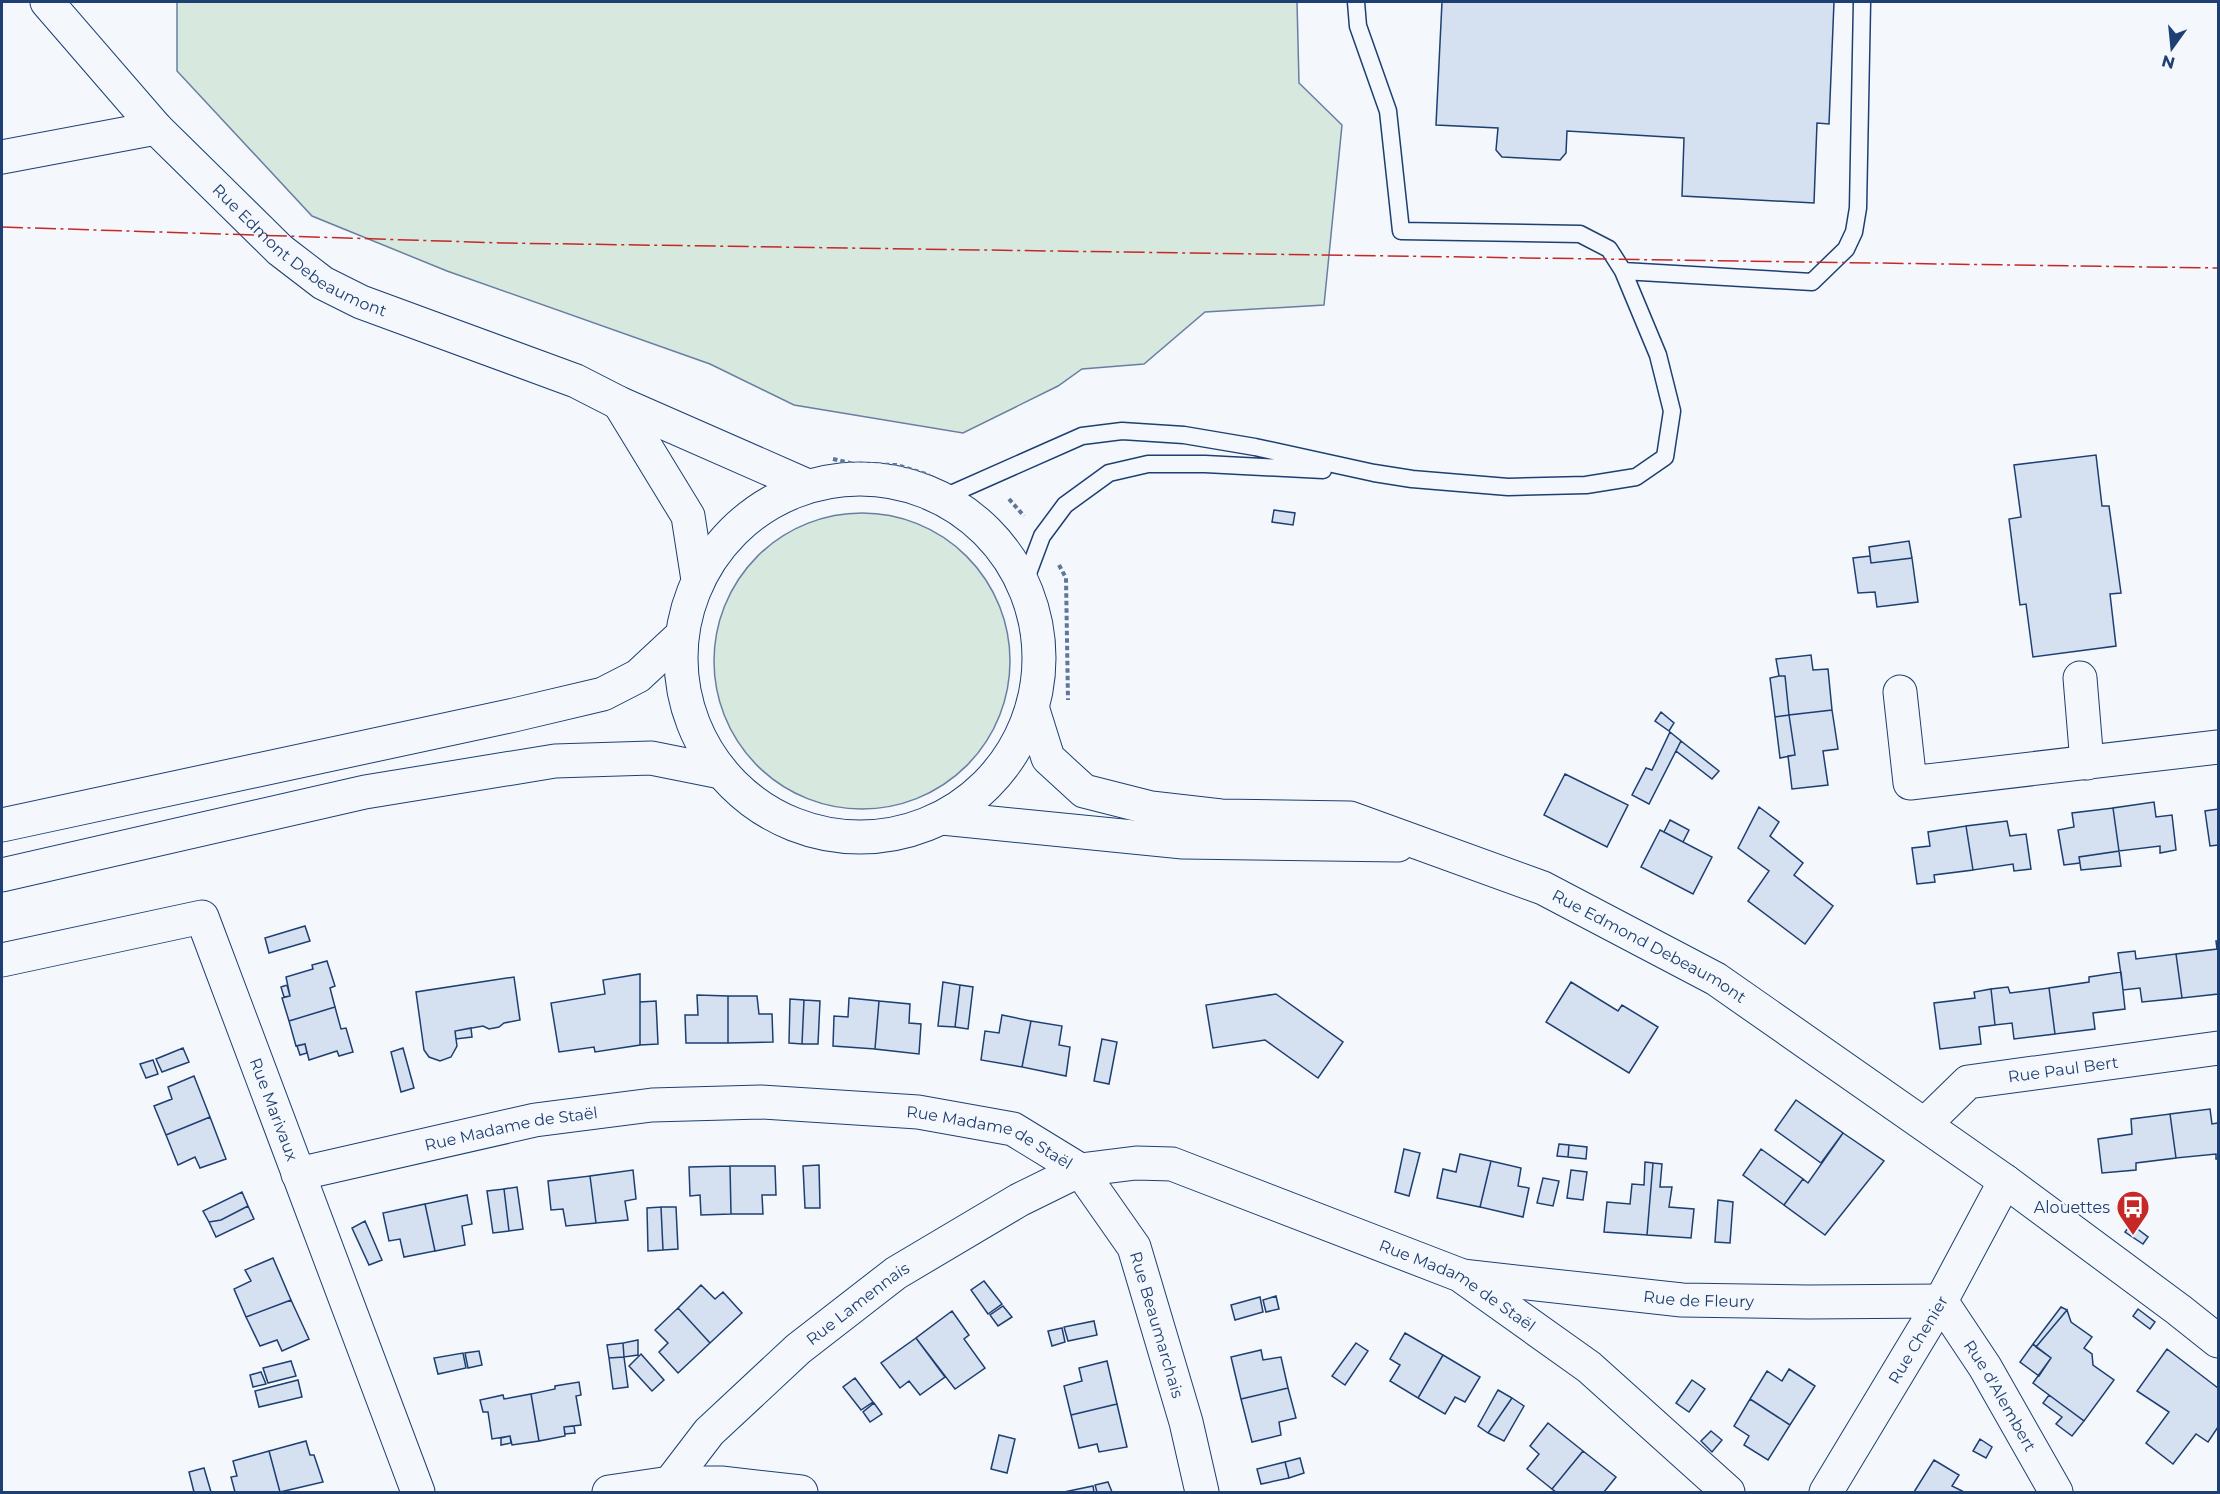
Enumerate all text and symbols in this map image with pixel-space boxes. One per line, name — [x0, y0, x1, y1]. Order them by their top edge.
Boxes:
north arrow — [2142, 18, 2202, 78]
text: N — [2160, 51, 2177, 73]
street label: Rue Edmont Debeaumont — [209, 180, 390, 320]
street label: Rue Edmond Debeaumont — [1549, 885, 1750, 1007]
street label: Rue Paul Bert — [2007, 1052, 2120, 1086]
street label: Rue Marivaux — [246, 1055, 302, 1164]
street label: Rue Madame de Staël — [906, 1102, 1076, 1173]
street label: Rue Madame de Staël — [422, 1103, 599, 1154]
bus stop icon: Alouettes — [2115, 1189, 2151, 1236]
place label: Alouettes — [2034, 1198, 2110, 1217]
street label: Rue Madame de Staël — [1377, 1235, 1539, 1335]
street label: Rue Beaumarchais — [1126, 1249, 1188, 1400]
street label: Rue Lamennais — [802, 1258, 913, 1349]
street label: Rue de Fleury — [1642, 1286, 1755, 1311]
street label: Rue Chenier — [1884, 1292, 1952, 1387]
street label: Rue d'Alembert — [1960, 1336, 2041, 1455]

